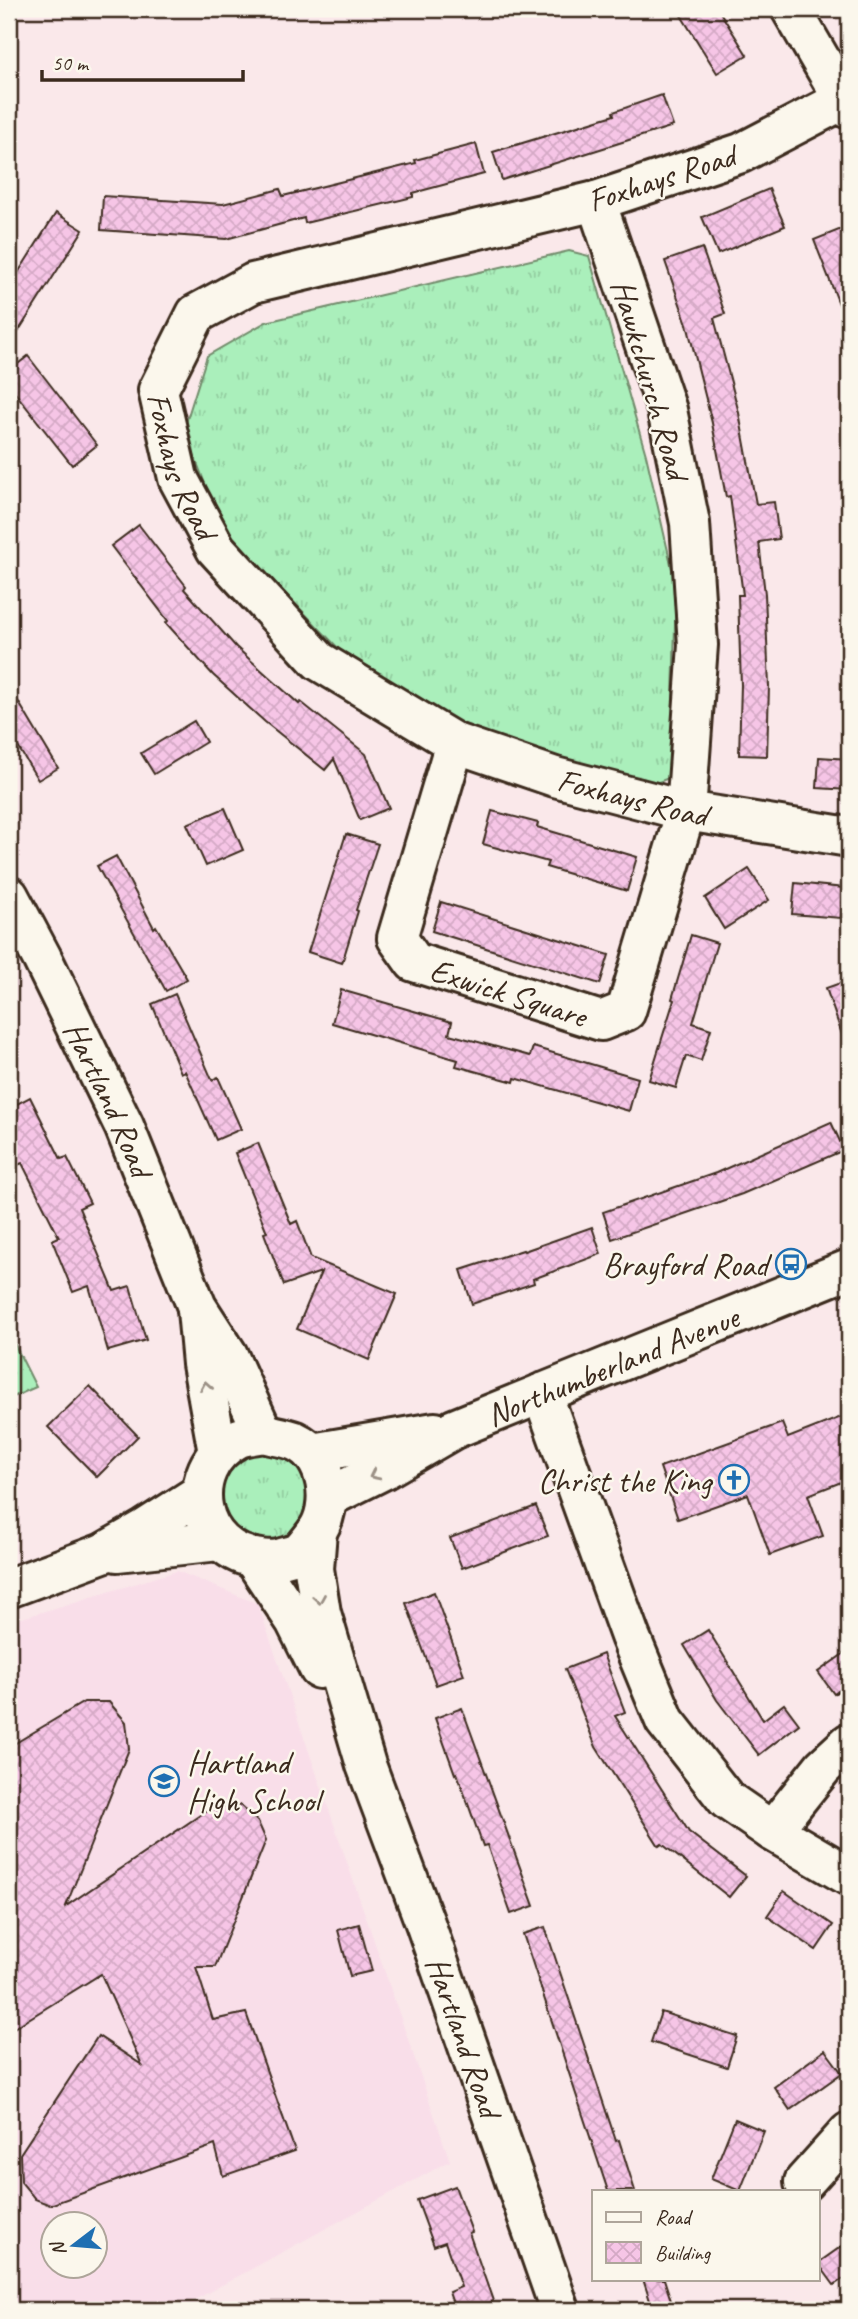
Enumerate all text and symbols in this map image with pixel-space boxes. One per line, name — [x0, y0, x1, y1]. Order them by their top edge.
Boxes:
scale bar — [42, 38, 243, 82]
text: 50 m — [52, 50, 90, 76]
street label: Foxhays Road — [582, 133, 745, 221]
street label: Hawkchurch Road — [602, 275, 700, 489]
street label: Foxhays Road — [137, 389, 229, 551]
street label: Foxhays Road — [553, 759, 715, 837]
street label: Exwick Square — [425, 948, 594, 1038]
street label: Hartland Road — [54, 1014, 164, 1187]
place label: Brayford Road — [603, 1244, 773, 1286]
bus stop icon: Brayford Road — [774, 1247, 808, 1281]
street label: Northumberland Avenue — [480, 1295, 747, 1436]
one-way arrow — [199, 1380, 214, 1392]
place label: Christ the King — [538, 1460, 713, 1502]
church icon: Christ the King — [717, 1463, 751, 1497]
one-way arrow — [369, 1466, 381, 1480]
one-way arrow — [311, 1593, 326, 1604]
place label: Hartland High School — [187, 1742, 325, 1822]
school or university icon: Hartland High School — [147, 1764, 181, 1798]
street label: Hartland Road — [416, 1951, 513, 2127]
legend — [592, 2190, 820, 2280]
text: Road — [655, 2204, 694, 2230]
north arrow — [38, 2210, 108, 2280]
text: N — [45, 2237, 72, 2258]
text: Building — [655, 2240, 712, 2266]

